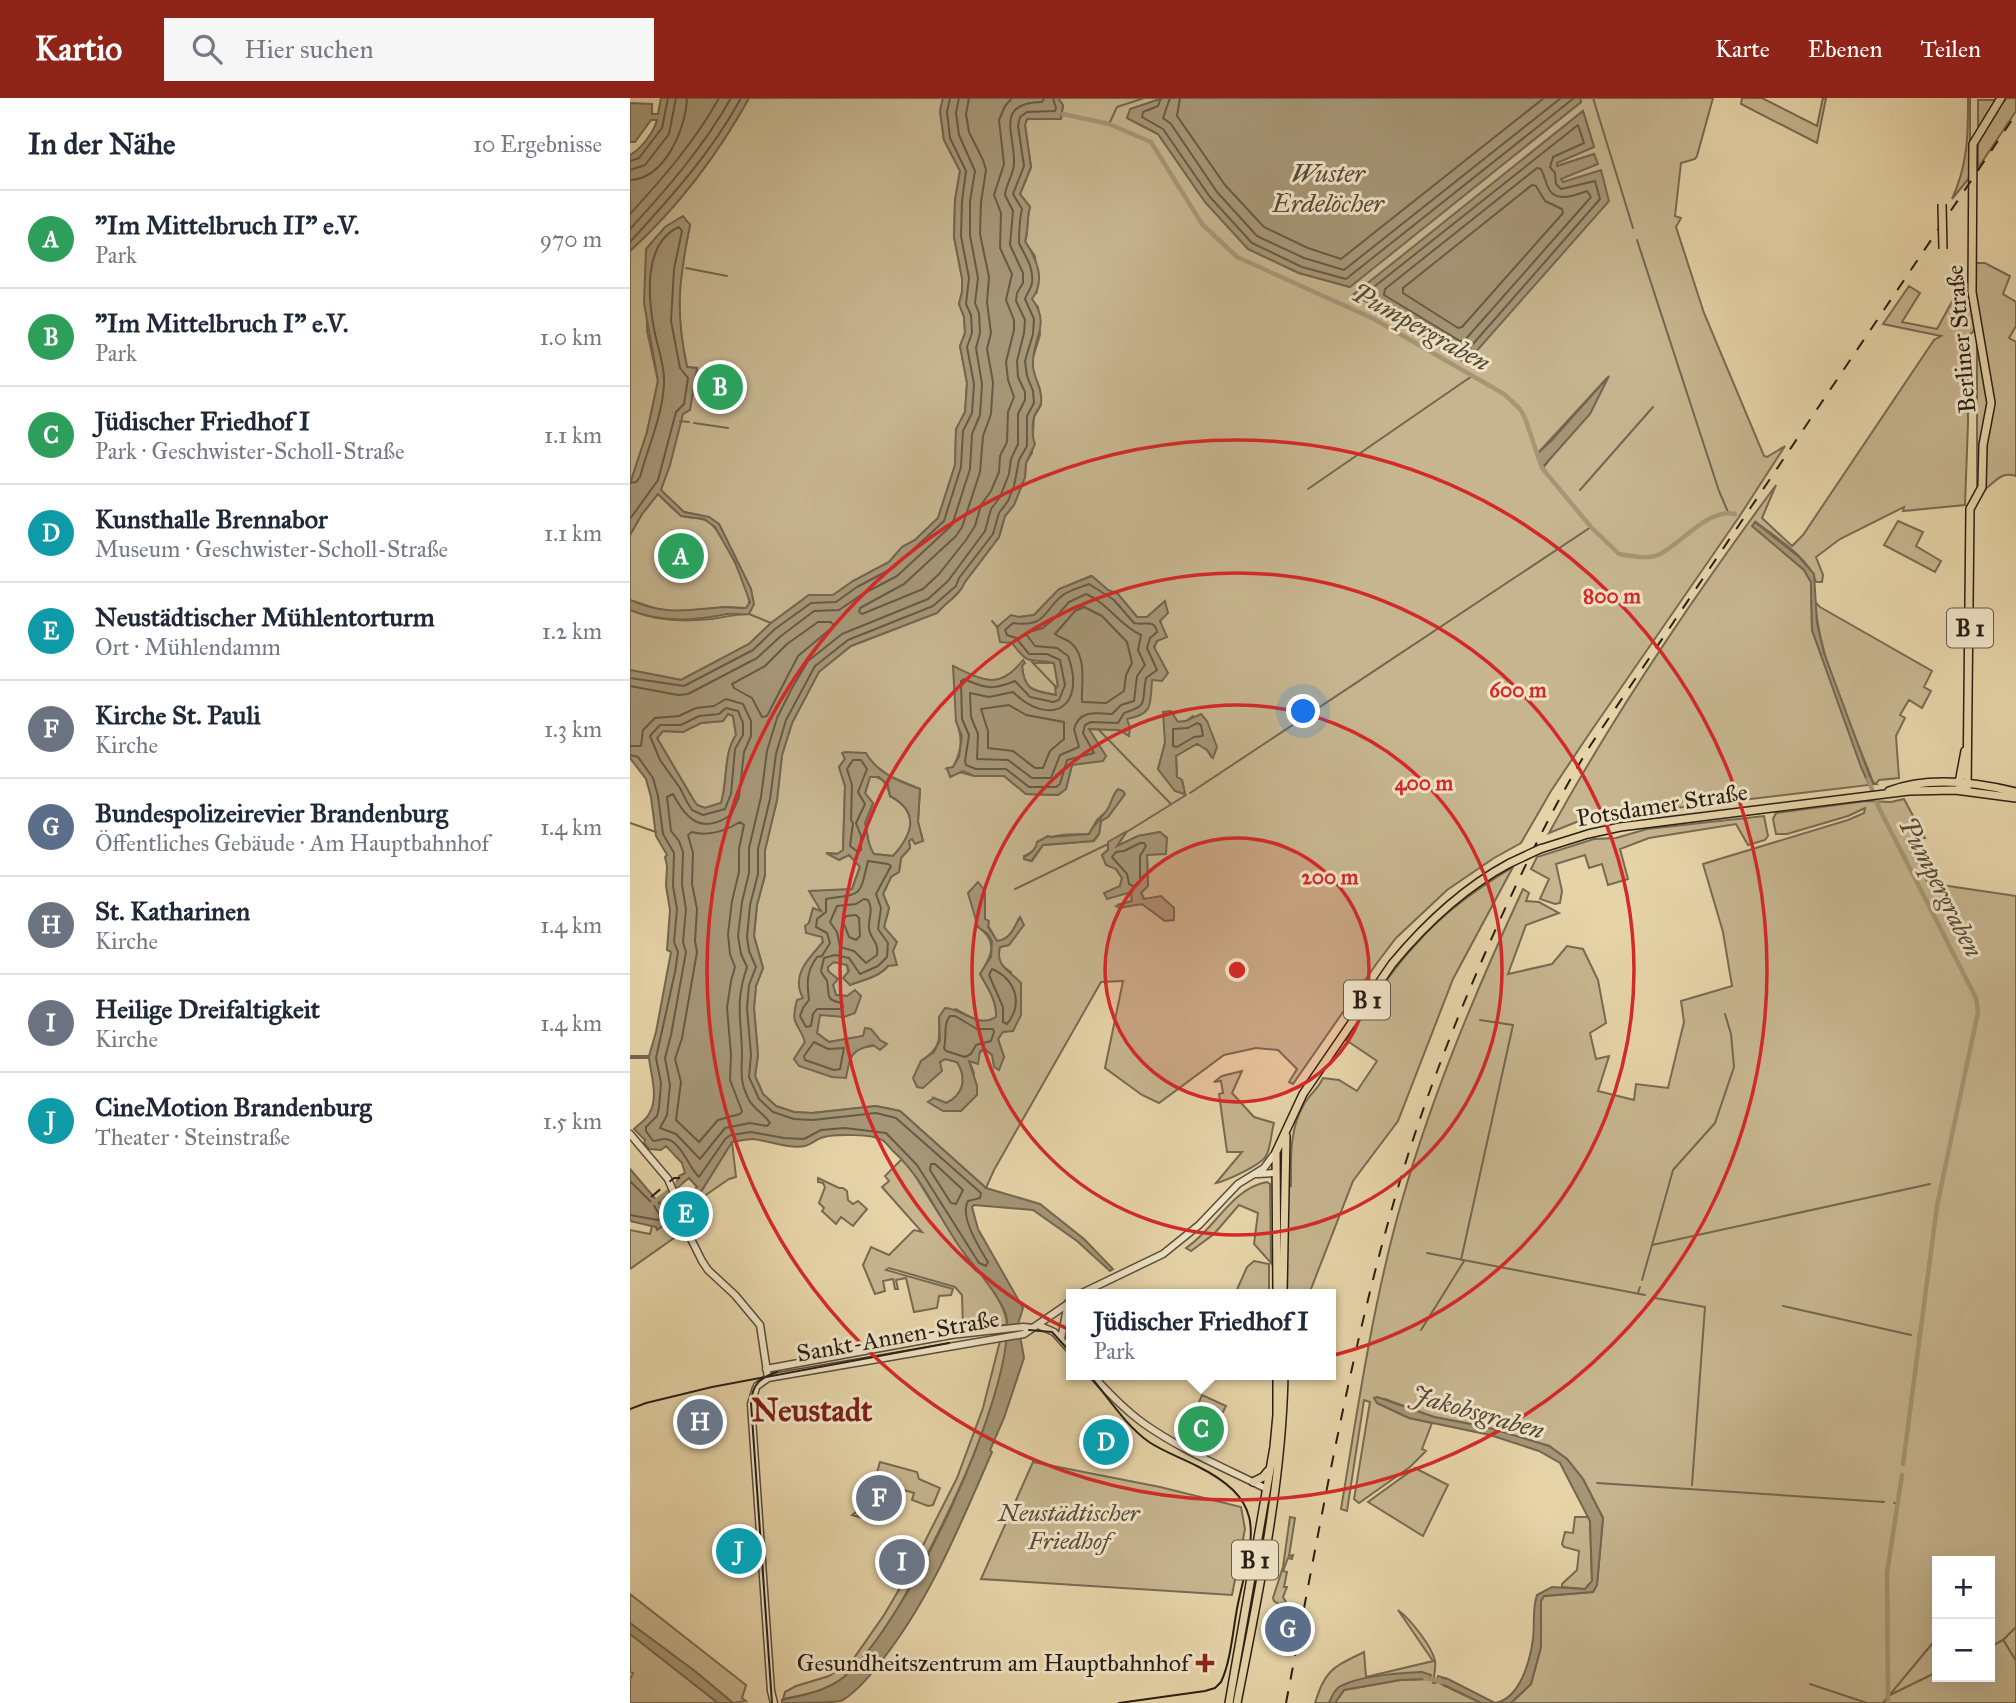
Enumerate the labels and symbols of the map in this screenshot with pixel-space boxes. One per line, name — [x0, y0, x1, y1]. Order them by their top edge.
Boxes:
water label: Wuster Erdelöcher — [1271, 157, 1385, 219]
street label: Berliner Straße — [1940, 264, 1982, 414]
water label: Pumpergraben — [1346, 276, 1496, 379]
pin: B — [697, 361, 743, 413]
pin: A — [658, 530, 704, 582]
text: 800 m — [1583, 583, 1641, 609]
road number: B 1 — [1947, 608, 1993, 648]
text: 600 m — [1489, 677, 1547, 703]
your location — [1286, 694, 1320, 728]
text: 400 m — [1395, 770, 1454, 796]
street label: Potsdamer Straße — [1574, 777, 1750, 833]
water label: Pumpergraben — [1891, 811, 1990, 963]
text: 200 m — [1302, 864, 1359, 890]
centre of rings — [1225, 958, 1249, 982]
road number: B 1 — [1344, 980, 1390, 1020]
pin: E — [663, 1188, 709, 1240]
street label: Sankt-Annen-Straße — [794, 1303, 1002, 1369]
water label: Jakobsgraben — [1406, 1377, 1548, 1446]
district label: Neustadt — [752, 1391, 873, 1430]
pin: H — [677, 1396, 723, 1448]
pin: C — [1178, 1403, 1224, 1455]
pin: D — [1083, 1416, 1129, 1468]
pin: F — [856, 1472, 902, 1524]
park label: Neustädtischer Friedhof — [996, 1498, 1142, 1556]
pin: J — [716, 1525, 762, 1577]
pin: I — [879, 1536, 925, 1588]
road number: B 1 — [1232, 1540, 1278, 1580]
pin: G — [1265, 1603, 1311, 1655]
place label: Gesundheitszentrum am Hauptbahnhof — [797, 1648, 1193, 1678]
marker: Gesundheitszentrum am Hauptbahnhof — [1195, 1653, 1215, 1673]

